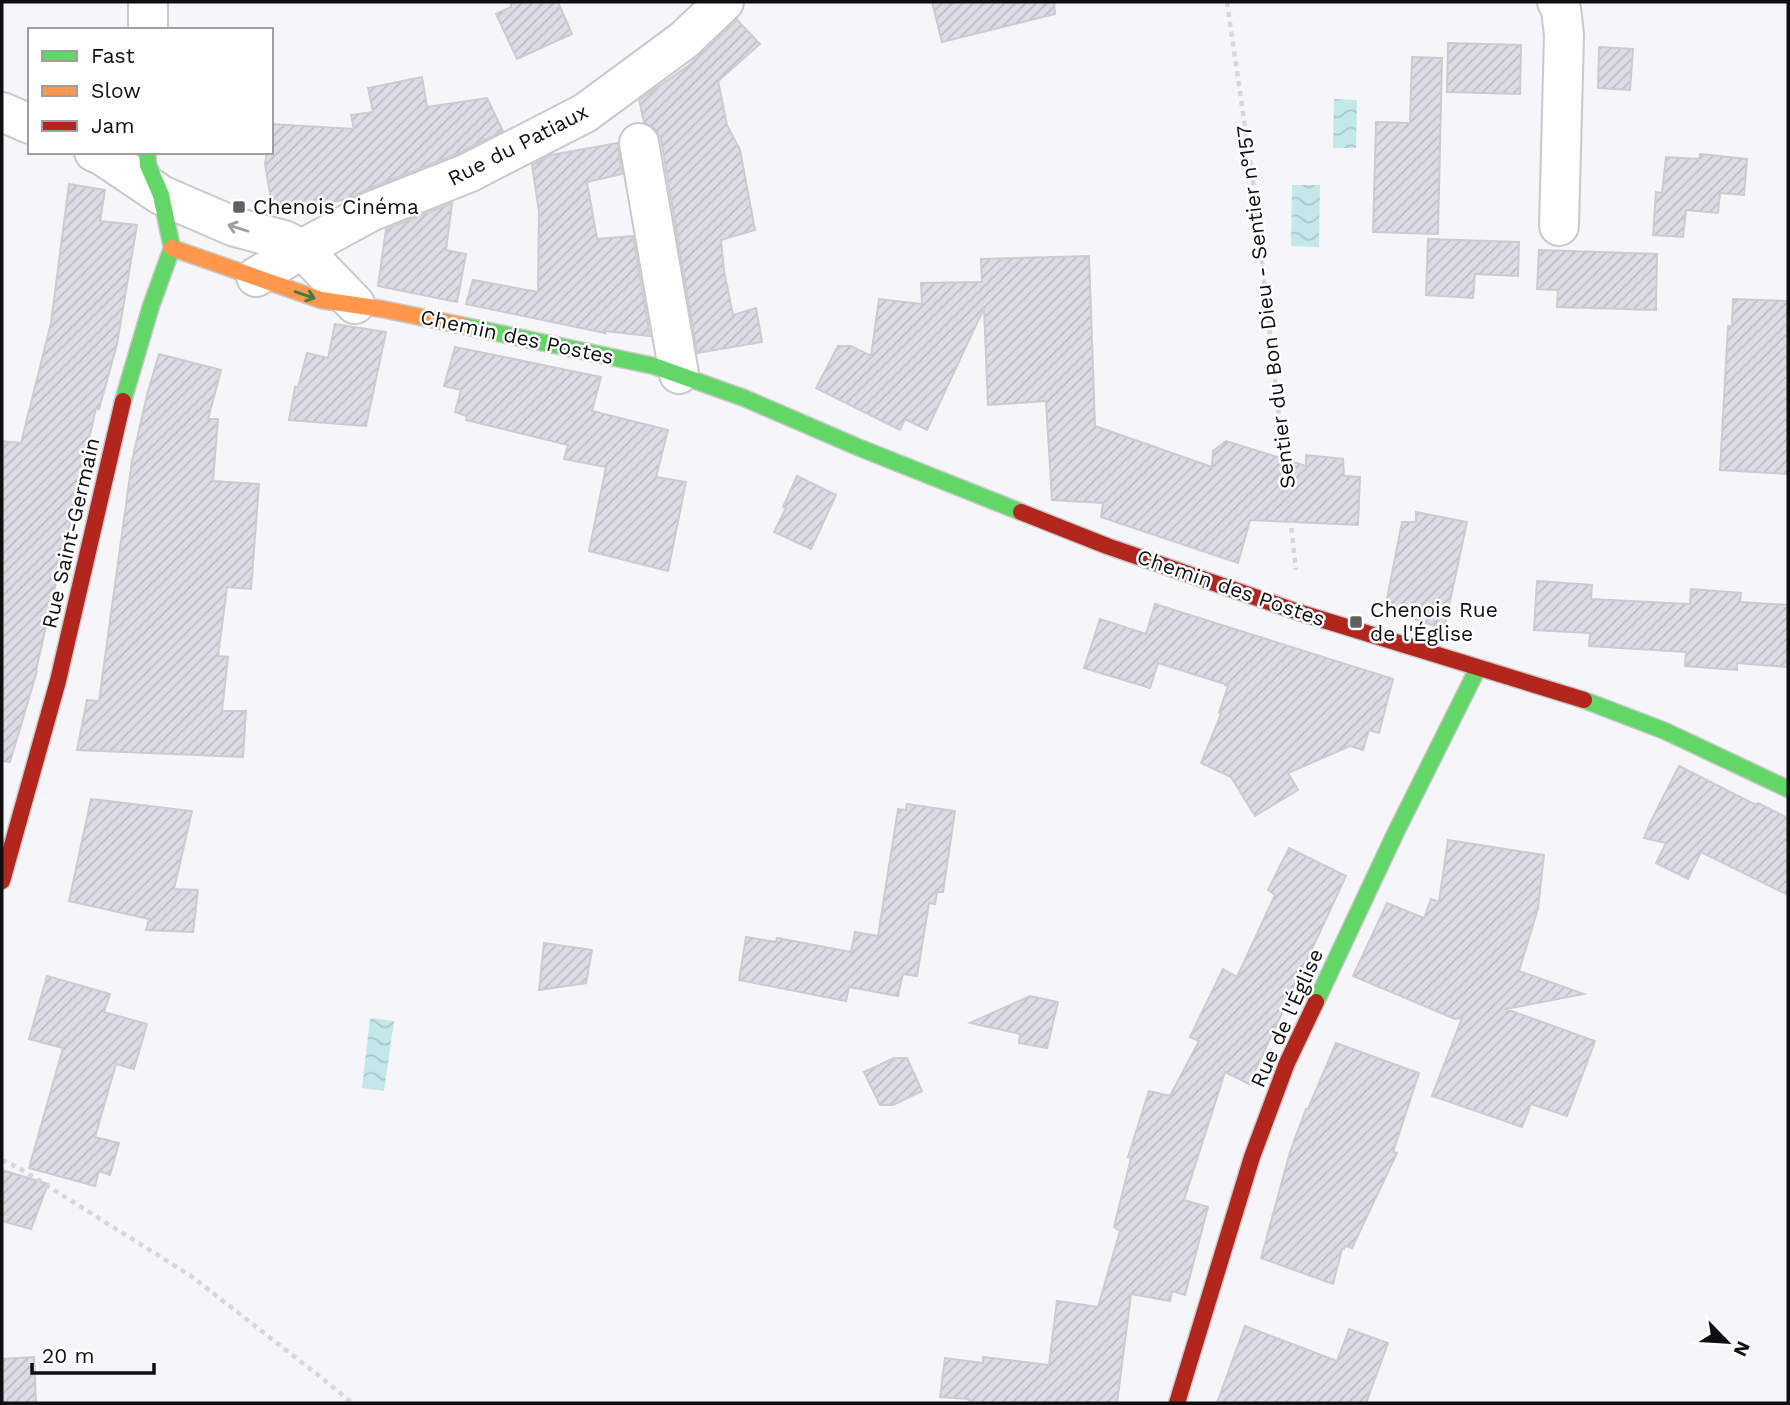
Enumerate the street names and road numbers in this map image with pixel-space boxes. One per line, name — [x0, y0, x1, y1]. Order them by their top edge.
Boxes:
street label: Rue du Patiaux — [444, 98, 592, 191]
street label: Sentier du Bon Dieu - Sentier n°157 — [1231, 124, 1300, 490]
street label: Chemin des Postes — [418, 304, 616, 369]
street label: Rue Saint-Germain — [36, 435, 105, 631]
street label: Chemin des Postes — [1134, 544, 1328, 631]
street label: Rue de l'Église — [1245, 945, 1328, 1091]

